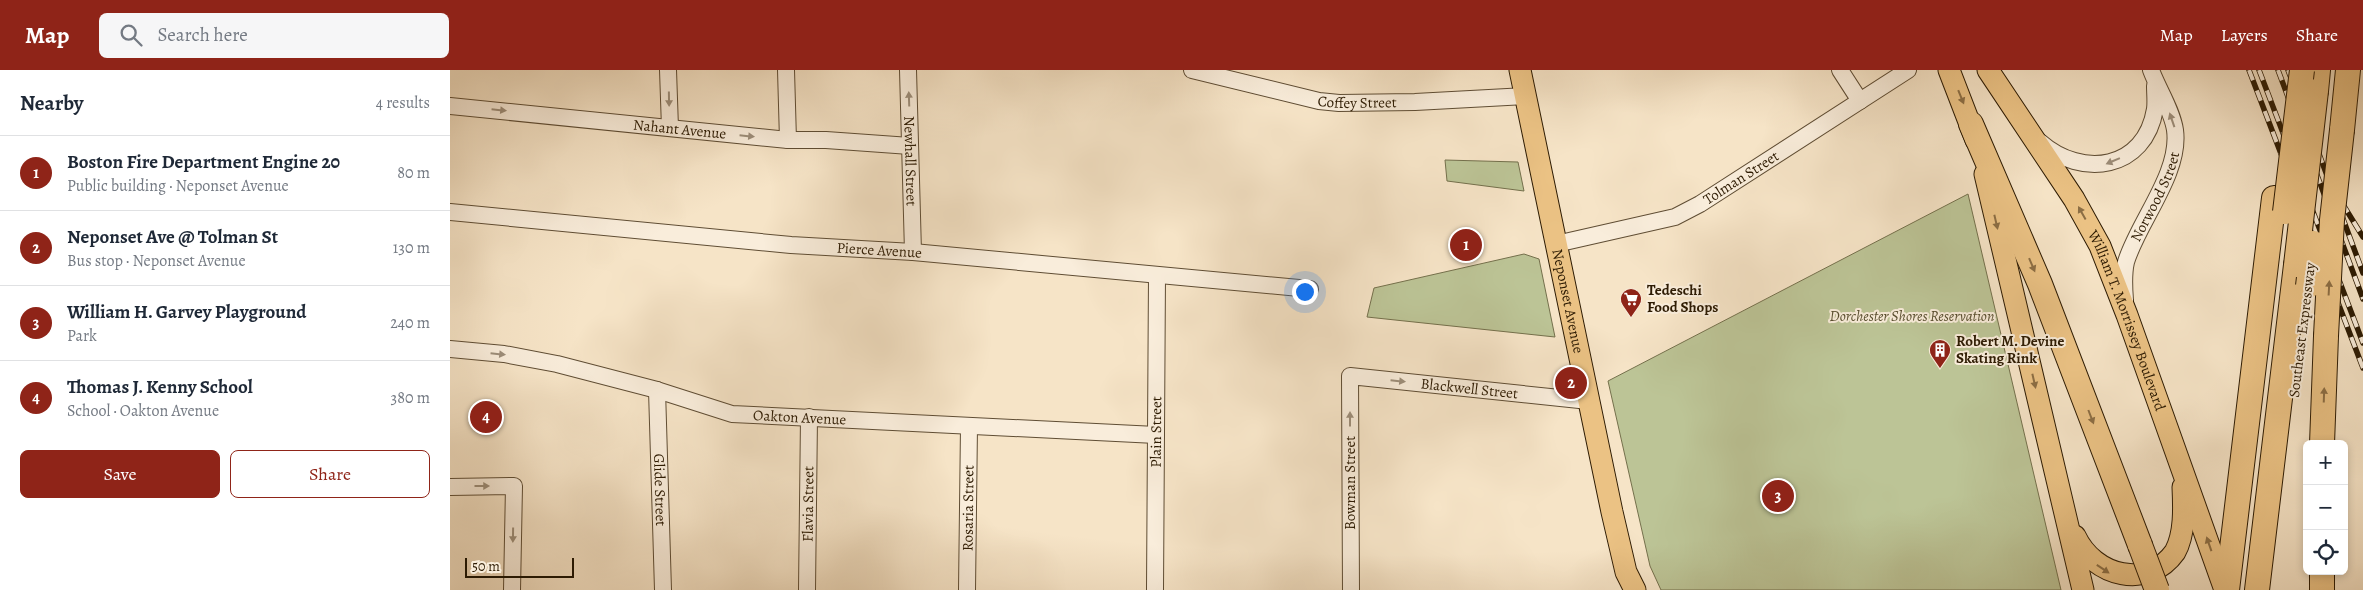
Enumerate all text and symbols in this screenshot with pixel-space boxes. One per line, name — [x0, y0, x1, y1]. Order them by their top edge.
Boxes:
search box — [99, 13, 449, 58]
text: Map — [25, 19, 69, 51]
icon: search — [117, 21, 145, 49]
text: Search here — [157, 22, 248, 48]
text: Map — [2160, 23, 2193, 47]
text: Layers — [2221, 23, 2268, 47]
text: Share — [2296, 23, 2338, 47]
text: Nearby — [20, 89, 83, 117]
one-way arrow — [905, 90, 913, 106]
one-way arrow — [1957, 90, 1965, 105]
one-way arrow — [665, 91, 673, 107]
street label: Coffey Street — [1317, 91, 1397, 113]
text: 4 results — [376, 92, 430, 114]
one-way arrow — [491, 107, 507, 115]
one-way arrow — [2168, 112, 2176, 127]
street label: Nahant Avenue — [632, 114, 728, 144]
street label: Newhall Street — [899, 116, 922, 206]
one-way arrow — [740, 132, 756, 140]
street label: Tolman Street — [1699, 146, 1783, 209]
text: Boston Fire Department Engine 20 — [67, 149, 340, 175]
street label: Norwood Street — [2126, 150, 2184, 245]
one-way arrow — [2106, 158, 2120, 166]
text: 1 — [33, 162, 39, 184]
text: 80 m — [397, 162, 430, 184]
text: Public building · Neponset Avenue — [67, 175, 289, 197]
one-way arrow — [2077, 206, 2086, 220]
one-way arrow — [1992, 215, 2000, 230]
text: Neponset Ave @ Tolman St — [67, 224, 278, 250]
pin: 1 — [1450, 226, 1482, 264]
street label: William T. Morrissey Boulevard — [2083, 226, 2171, 415]
text: 2 — [32, 237, 40, 259]
text: 130 m — [393, 237, 430, 259]
street label: Pierce Avenue — [836, 238, 923, 263]
street label: Neponset Avenue — [1547, 247, 1589, 355]
text: Bus stop · Neponset Avenue — [67, 250, 246, 272]
one-way arrow — [2029, 258, 2037, 272]
street label: Southeast Expressway — [2284, 261, 2320, 399]
your location — [1292, 279, 1318, 305]
one-way arrow — [2325, 279, 2333, 295]
place label: Tedeschi Food Shops — [1647, 280, 1718, 317]
supermarket icon: Tedeschi Food Shops — [1619, 287, 1643, 318]
text: William H. Garvey Playground — [67, 299, 307, 325]
park label: Dorchester Shores Reservation — [1830, 306, 1994, 326]
text: 3 — [33, 312, 39, 334]
text: 240 m — [390, 312, 430, 334]
text: Park — [67, 325, 97, 347]
place label: Robert M. Devine Skating Rink — [1956, 331, 2064, 368]
building icon: Robert M. Devine Skating Rink — [1928, 338, 1952, 369]
one-way arrow — [491, 350, 507, 358]
pin: 2 — [1555, 364, 1587, 402]
street label: Blackwell Street — [1420, 373, 1519, 404]
one-way arrow — [2030, 373, 2038, 388]
text: Thomas J. Kenny School — [67, 374, 253, 400]
one-way arrow — [1391, 377, 1407, 385]
text: 4 — [32, 387, 40, 409]
text: 380 m — [391, 387, 430, 409]
one-way arrow — [2320, 387, 2328, 403]
street label: Plain Street — [1146, 396, 1166, 468]
pin: 4 — [470, 398, 502, 436]
text: School · Oakton Avenue — [67, 400, 219, 422]
street label: Oakton Avenue — [753, 405, 847, 430]
one-way arrow — [2088, 410, 2096, 424]
one-way arrow — [1346, 411, 1354, 427]
street label: Bowman Street — [1340, 436, 1360, 530]
map controls — [2303, 440, 2348, 575]
button: + — [2303, 440, 2348, 485]
button: Save — [20, 450, 220, 498]
button: Share — [230, 450, 430, 498]
street label: Glide Street — [649, 453, 671, 527]
street label: Rosaria Street — [957, 465, 979, 551]
street label: Flavia Street — [798, 466, 818, 542]
pin: 3 — [1762, 477, 1794, 515]
one-way arrow — [474, 482, 490, 490]
button: − — [2303, 485, 2348, 530]
one-way arrow — [509, 527, 517, 543]
button: locate — [2303, 530, 2348, 575]
one-way arrow — [2204, 536, 2212, 551]
scale bar — [465, 555, 574, 578]
text: 50 m — [472, 557, 500, 576]
one-way arrow — [2096, 564, 2110, 574]

